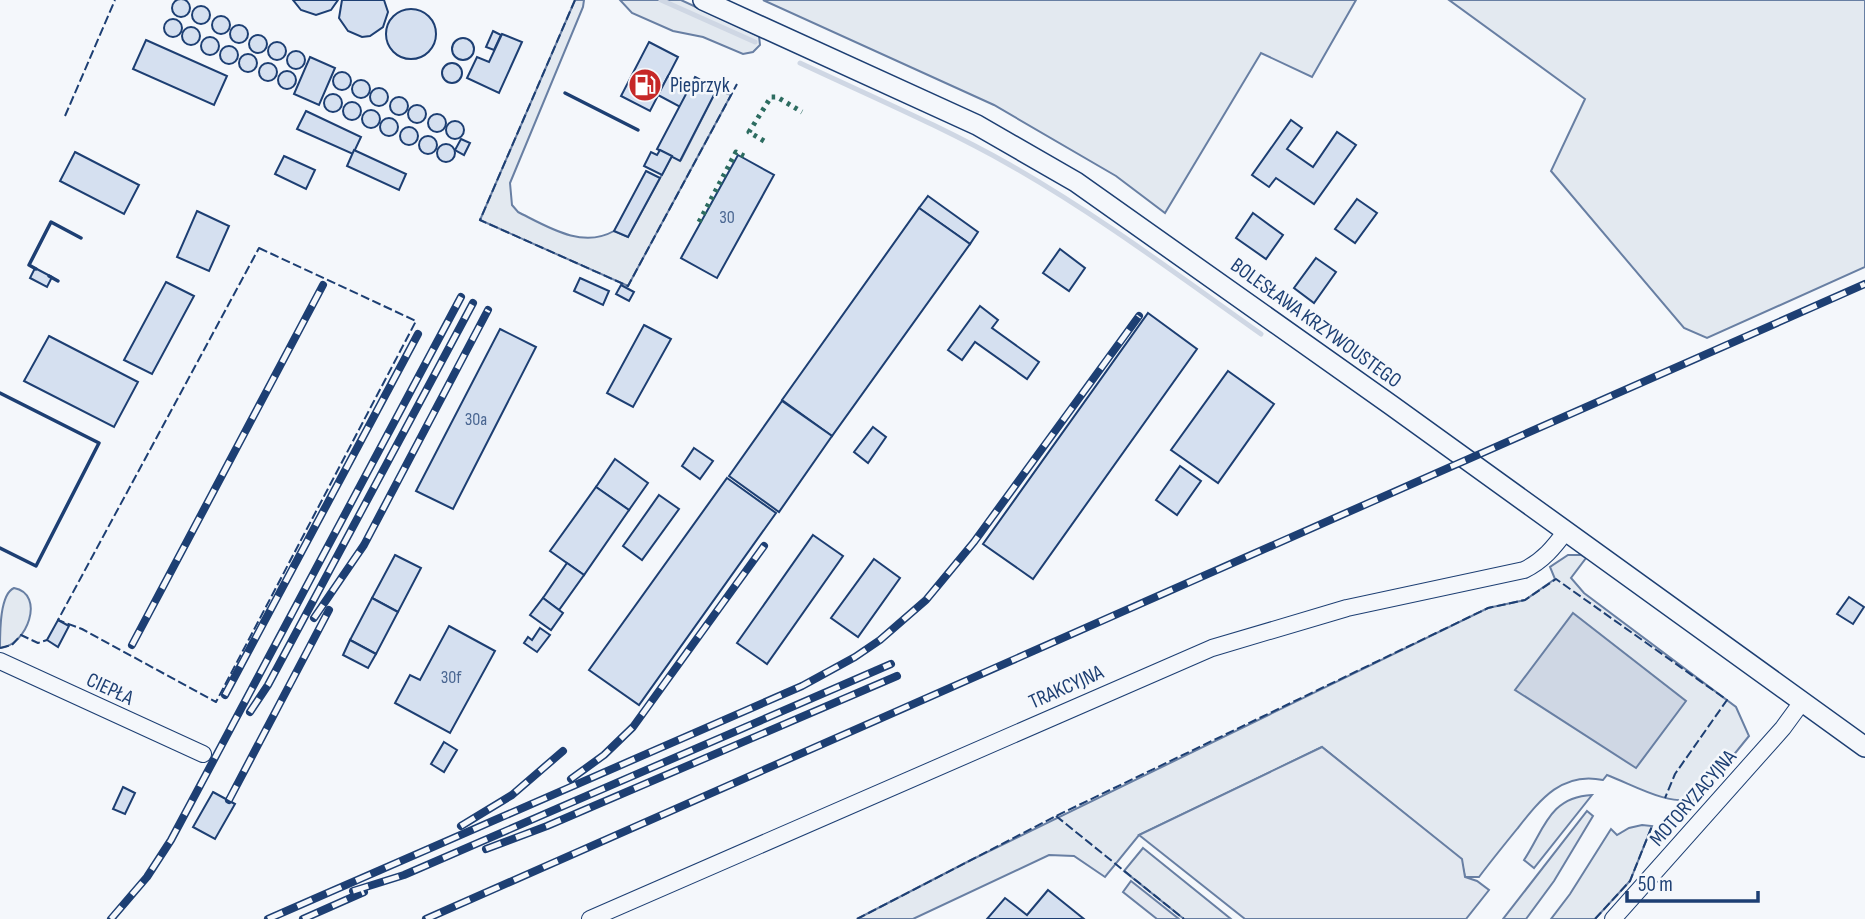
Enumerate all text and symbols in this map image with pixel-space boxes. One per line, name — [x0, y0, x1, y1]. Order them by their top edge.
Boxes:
fuel station icon: Pieprzyk — [626, 66, 664, 104]
place label: Pieprzyk — [670, 73, 730, 98]
house number: 30 — [719, 207, 735, 228]
street label: BOLESŁAWA KRZYWOUSTEGO — [1226, 253, 1406, 393]
house number: 30a — [465, 409, 487, 430]
street label: TRAKCYJNA — [1025, 659, 1108, 714]
street label: CIEPŁA — [83, 667, 138, 711]
house number: 30f — [441, 667, 462, 688]
street label: MOTORYZACYJNA — [1644, 744, 1742, 851]
scale bar — [1627, 860, 1758, 904]
text: 50 m — [1638, 872, 1673, 897]

